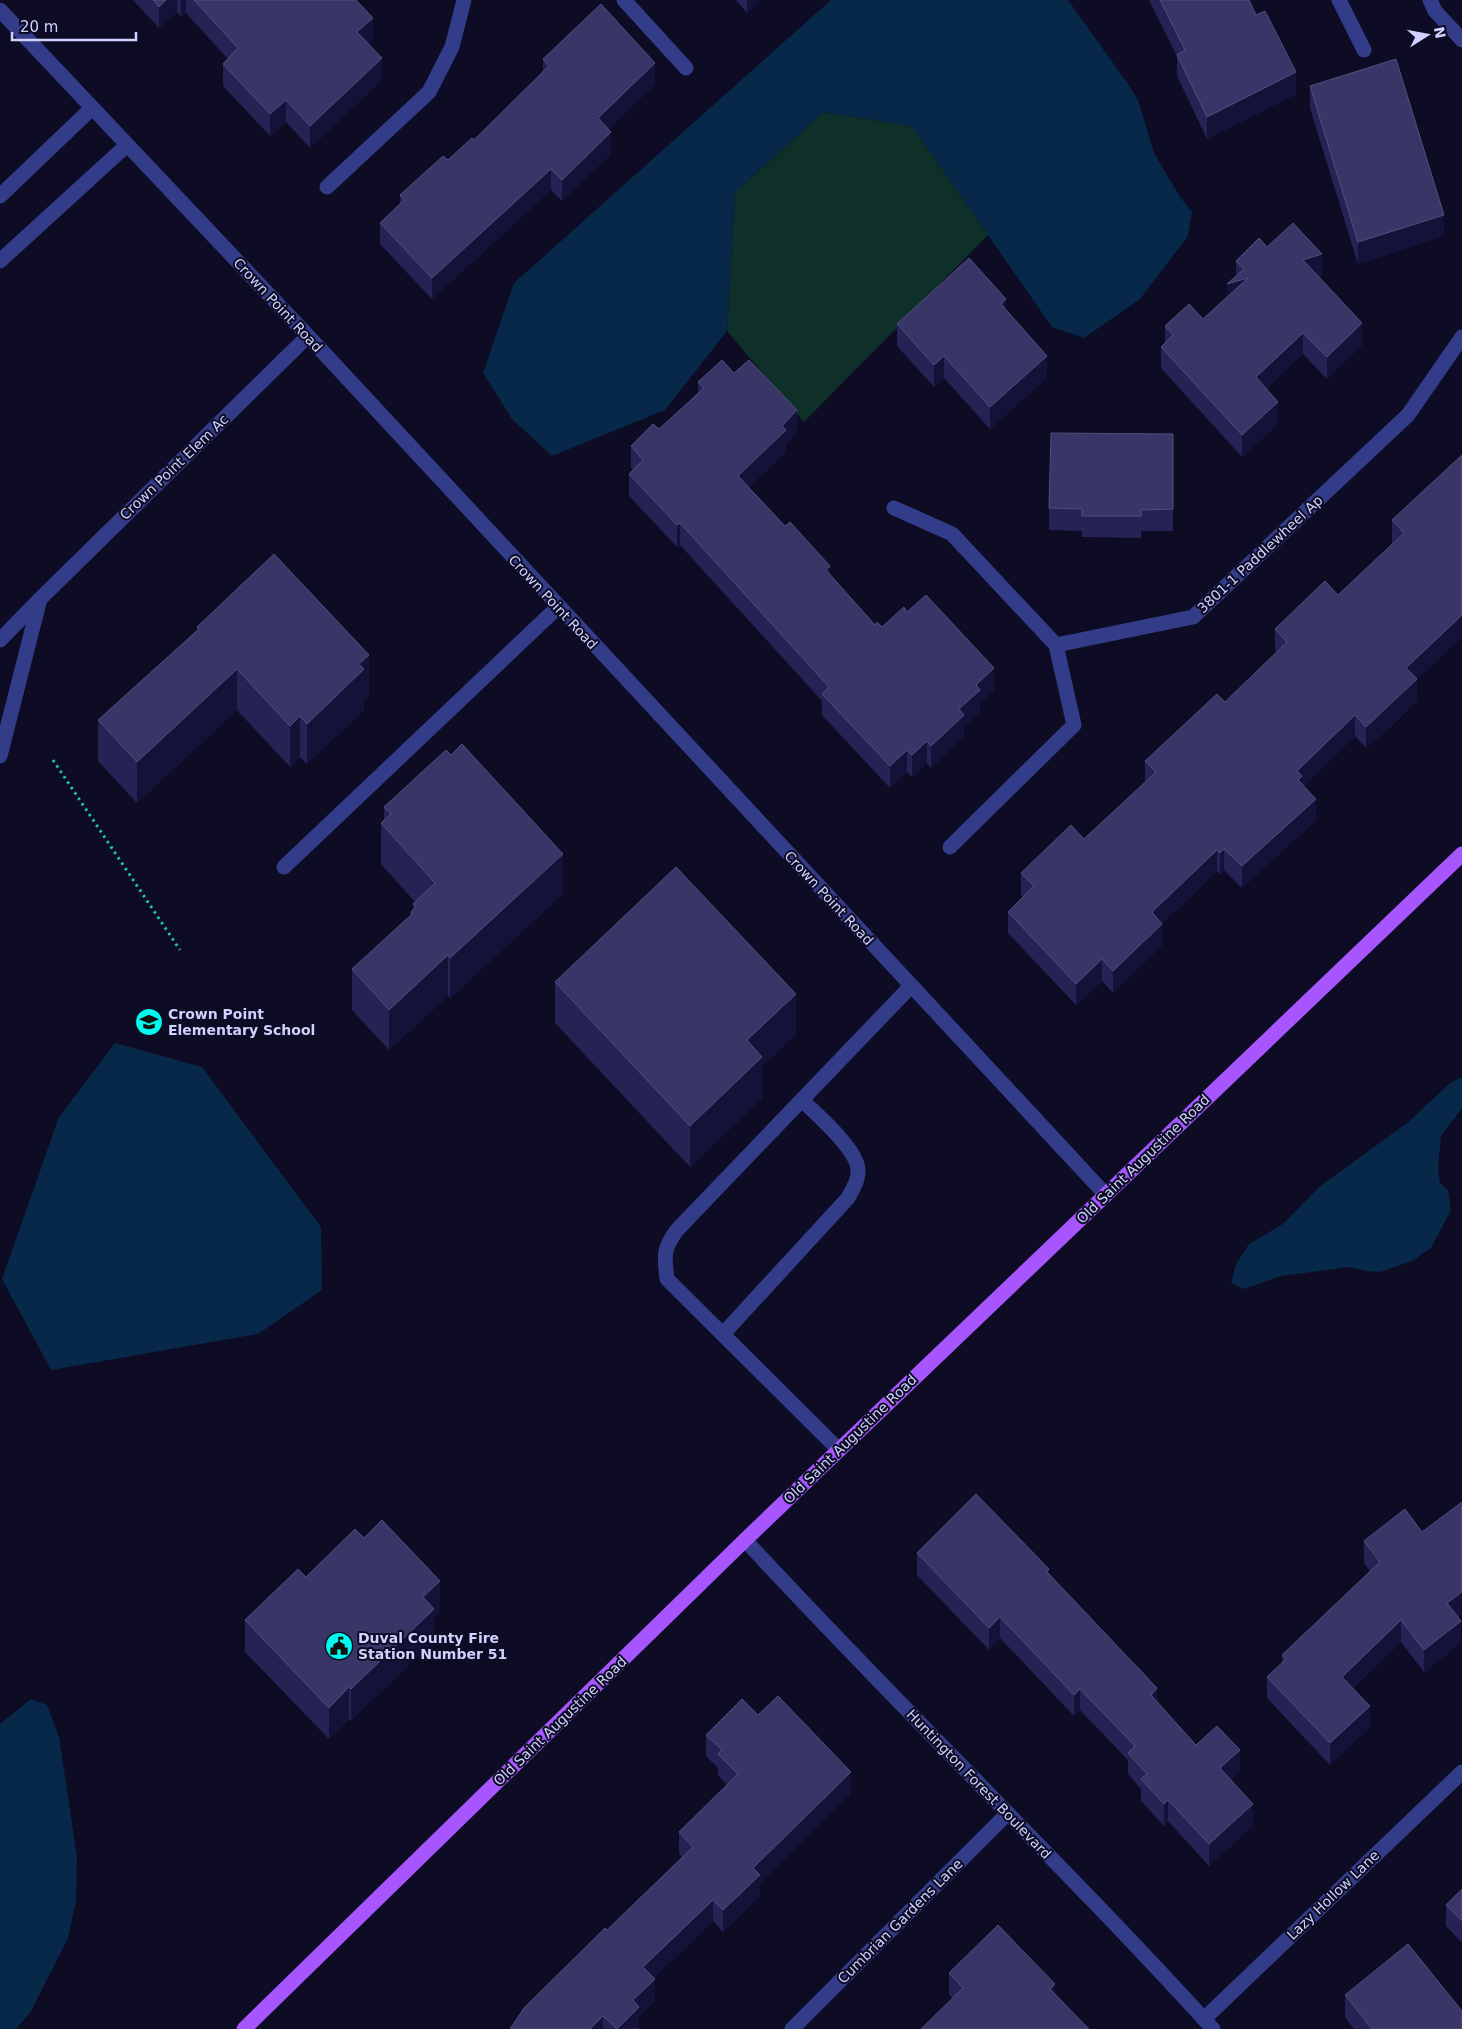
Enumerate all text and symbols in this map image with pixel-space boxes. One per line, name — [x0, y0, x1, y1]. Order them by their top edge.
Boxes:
scale bar — [12, 10, 136, 42]
north arrow — [1402, 10, 1452, 60]
text: 20 m — [20, 18, 58, 36]
text: N — [1431, 25, 1449, 40]
street label: Crown Point Road — [230, 255, 326, 355]
street label: Crown Point Elem Ac — [117, 411, 231, 523]
street label: 3801-1 Paddlewheel Ap — [1194, 492, 1326, 616]
street label: Crown Point Road — [505, 552, 601, 652]
street label: Crown Point Road — [781, 848, 877, 948]
place label: Crown Point Elementary School — [168, 1006, 315, 1038]
school or university icon: Crown Point Elementary School — [134, 1007, 164, 1037]
street label: Old Saint Augustine Road — [1073, 1091, 1213, 1227]
street label: Old Saint Augustine Road — [780, 1371, 920, 1507]
place label: Duval County Fire Station Number 51 — [358, 1630, 507, 1662]
public building icon: Duval County Fire Station Number 51 — [324, 1631, 354, 1661]
street label: Old Saint Augustine Road — [490, 1653, 630, 1789]
street label: Huntington Forest Boulevard — [903, 1706, 1055, 1862]
street label: Lazy Hollow Lane — [1284, 1847, 1382, 1943]
street label: Cumbrian Gardens Lane — [834, 1855, 966, 1987]

